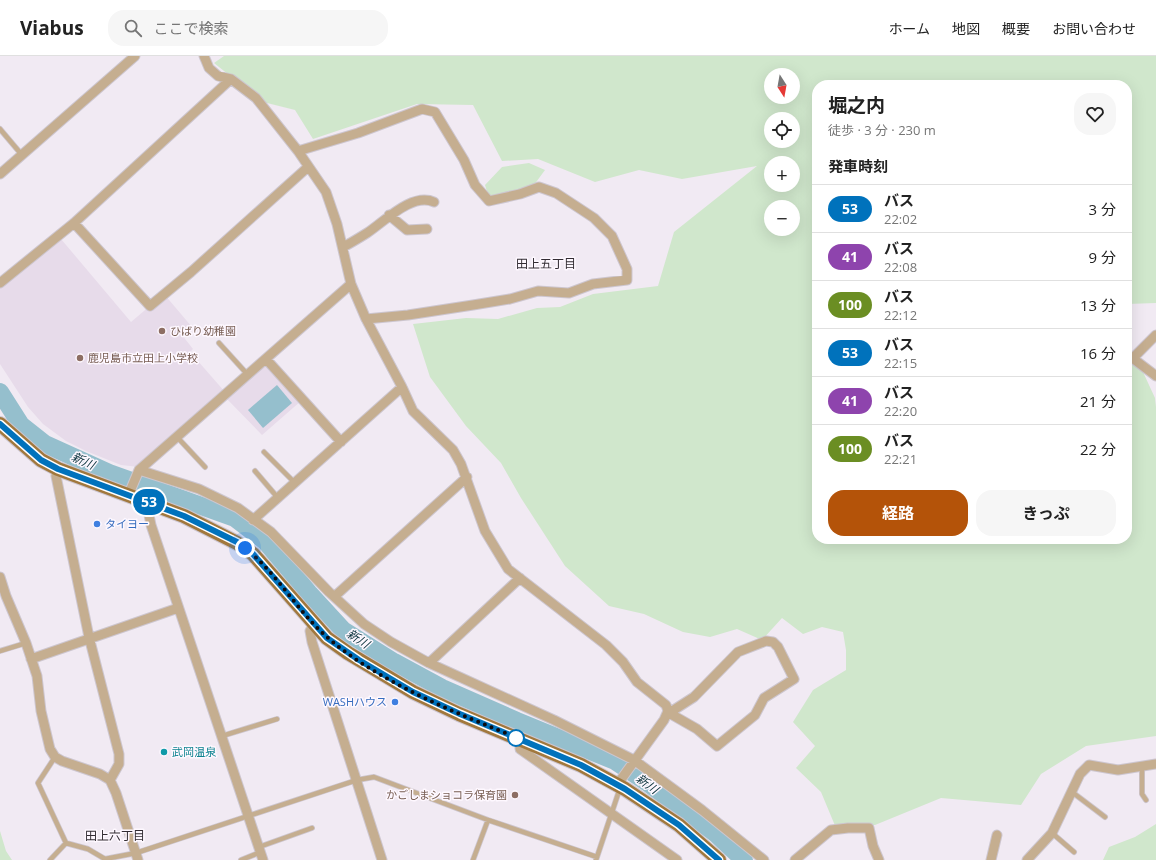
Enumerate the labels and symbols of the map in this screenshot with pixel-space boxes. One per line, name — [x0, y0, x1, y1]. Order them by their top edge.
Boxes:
north arrow — [764, 68, 800, 104]
district label: 田上五丁目 — [516, 255, 576, 272]
place label: ひばり幼稚園 — [170, 323, 236, 338]
marker: ひばり幼稚園 — [157, 326, 167, 336]
place label: 鹿児島市立田上小学校 — [88, 350, 198, 365]
marker: 鹿児島市立田上小学校 — [75, 353, 85, 363]
water label: 新川 — [69, 448, 99, 474]
line badge: 53 — [131, 489, 167, 515]
place label: タイヨー — [105, 516, 149, 531]
marker: タイヨー — [92, 519, 102, 529]
your location — [235, 538, 255, 558]
water label: 新川 — [344, 625, 375, 653]
place label: WASHハウス — [323, 694, 387, 709]
marker: WASHハウス — [390, 697, 400, 707]
unlabelled marker — [507, 729, 525, 747]
place label: 武岡温泉 — [172, 744, 217, 759]
marker: 武岡温泉 — [159, 747, 169, 757]
water label: 新川 — [633, 770, 664, 799]
place label: かごしまショコラ保育園 — [386, 787, 507, 802]
marker: かごしまショコラ保育園 — [510, 790, 520, 800]
district label: 田上六丁目 — [85, 827, 145, 844]

